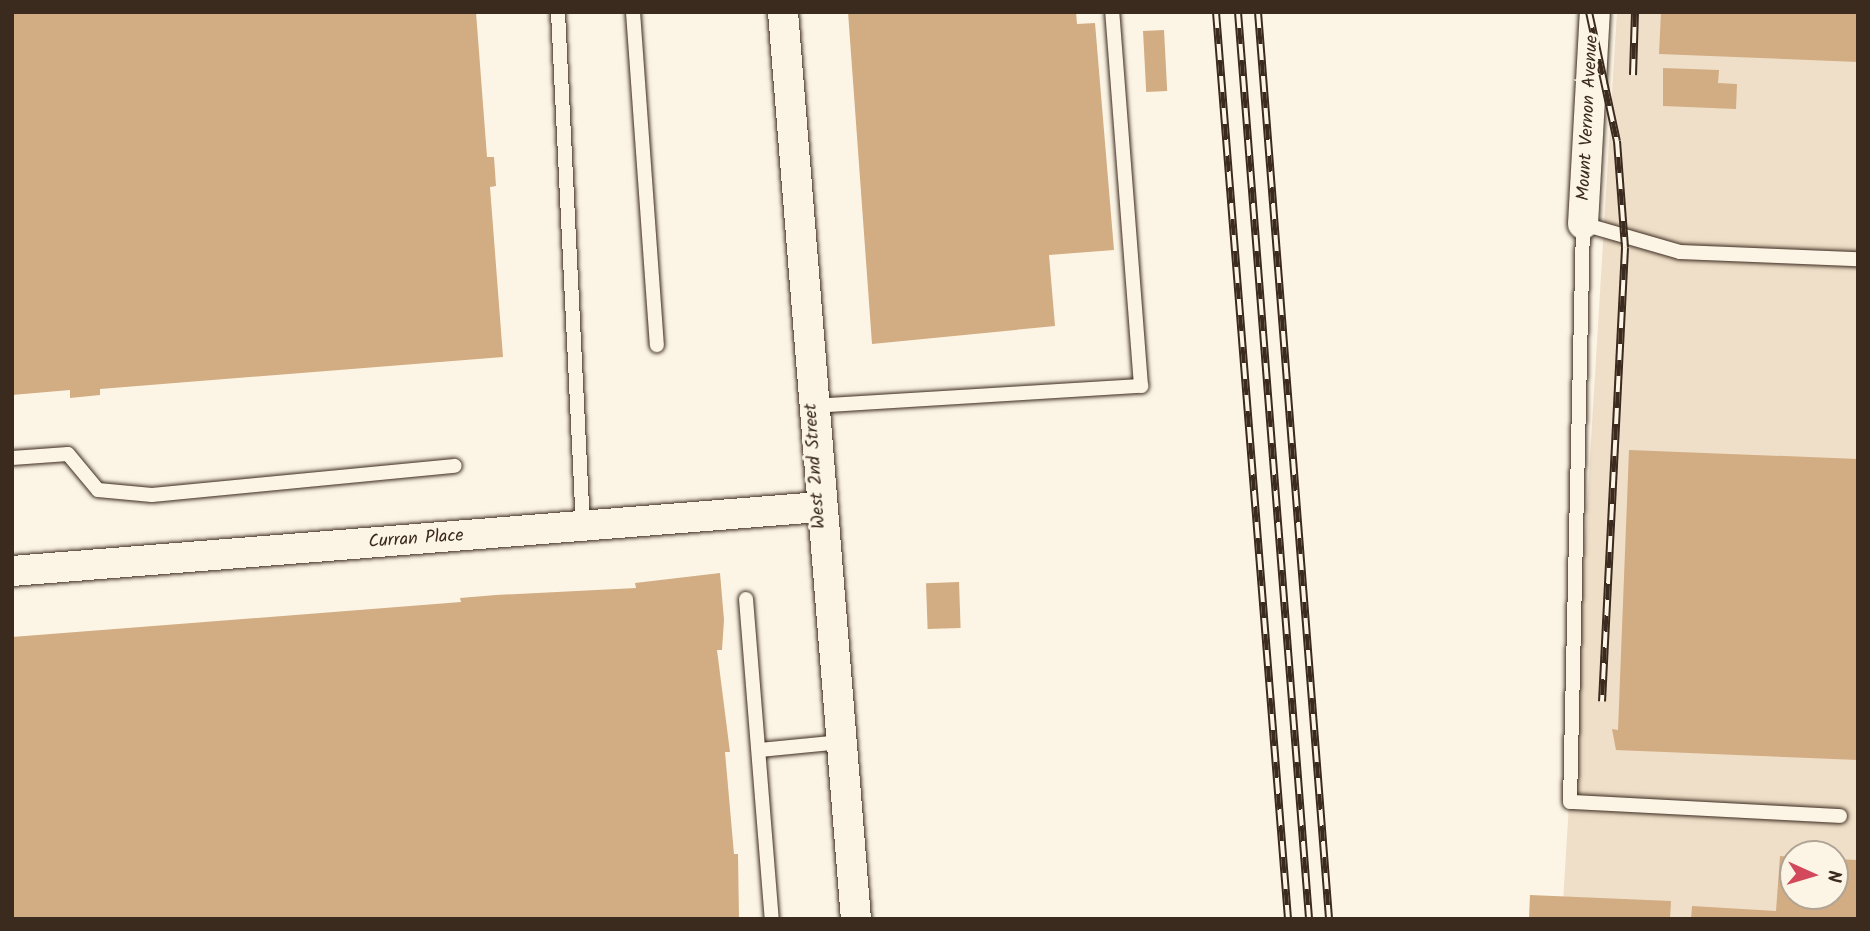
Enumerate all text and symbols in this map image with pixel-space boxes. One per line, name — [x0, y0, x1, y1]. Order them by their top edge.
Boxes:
street label: Mount Vernon Avenue — [1574, 35, 1604, 201]
street label: West 2nd Street — [801, 402, 831, 530]
street label: Curran Place — [368, 526, 464, 554]
north arrow — [1779, 840, 1849, 910]
text: N — [1818, 869, 1848, 883]

